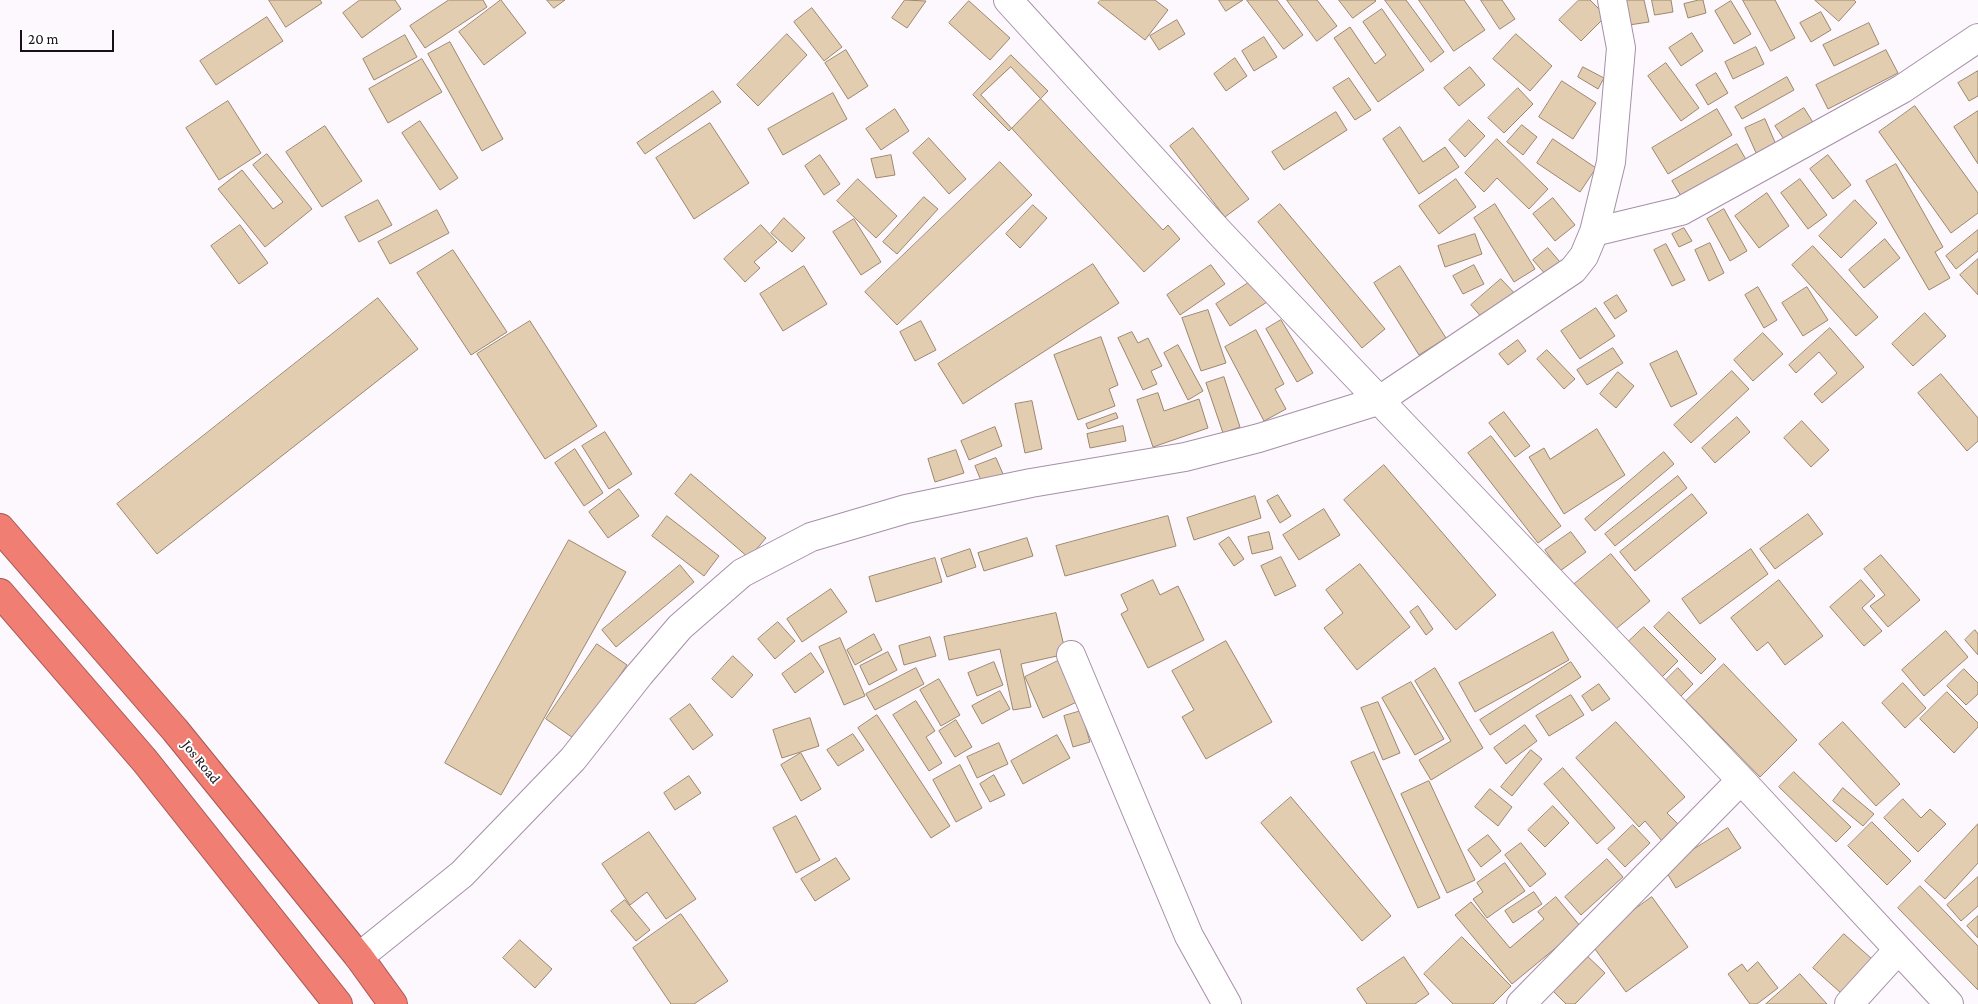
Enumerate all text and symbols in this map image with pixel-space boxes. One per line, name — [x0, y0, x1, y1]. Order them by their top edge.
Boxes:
scale bar — [22, 20, 116, 52]
text: 20 m — [28, 31, 59, 47]
street label: Jos Road — [178, 737, 224, 787]

